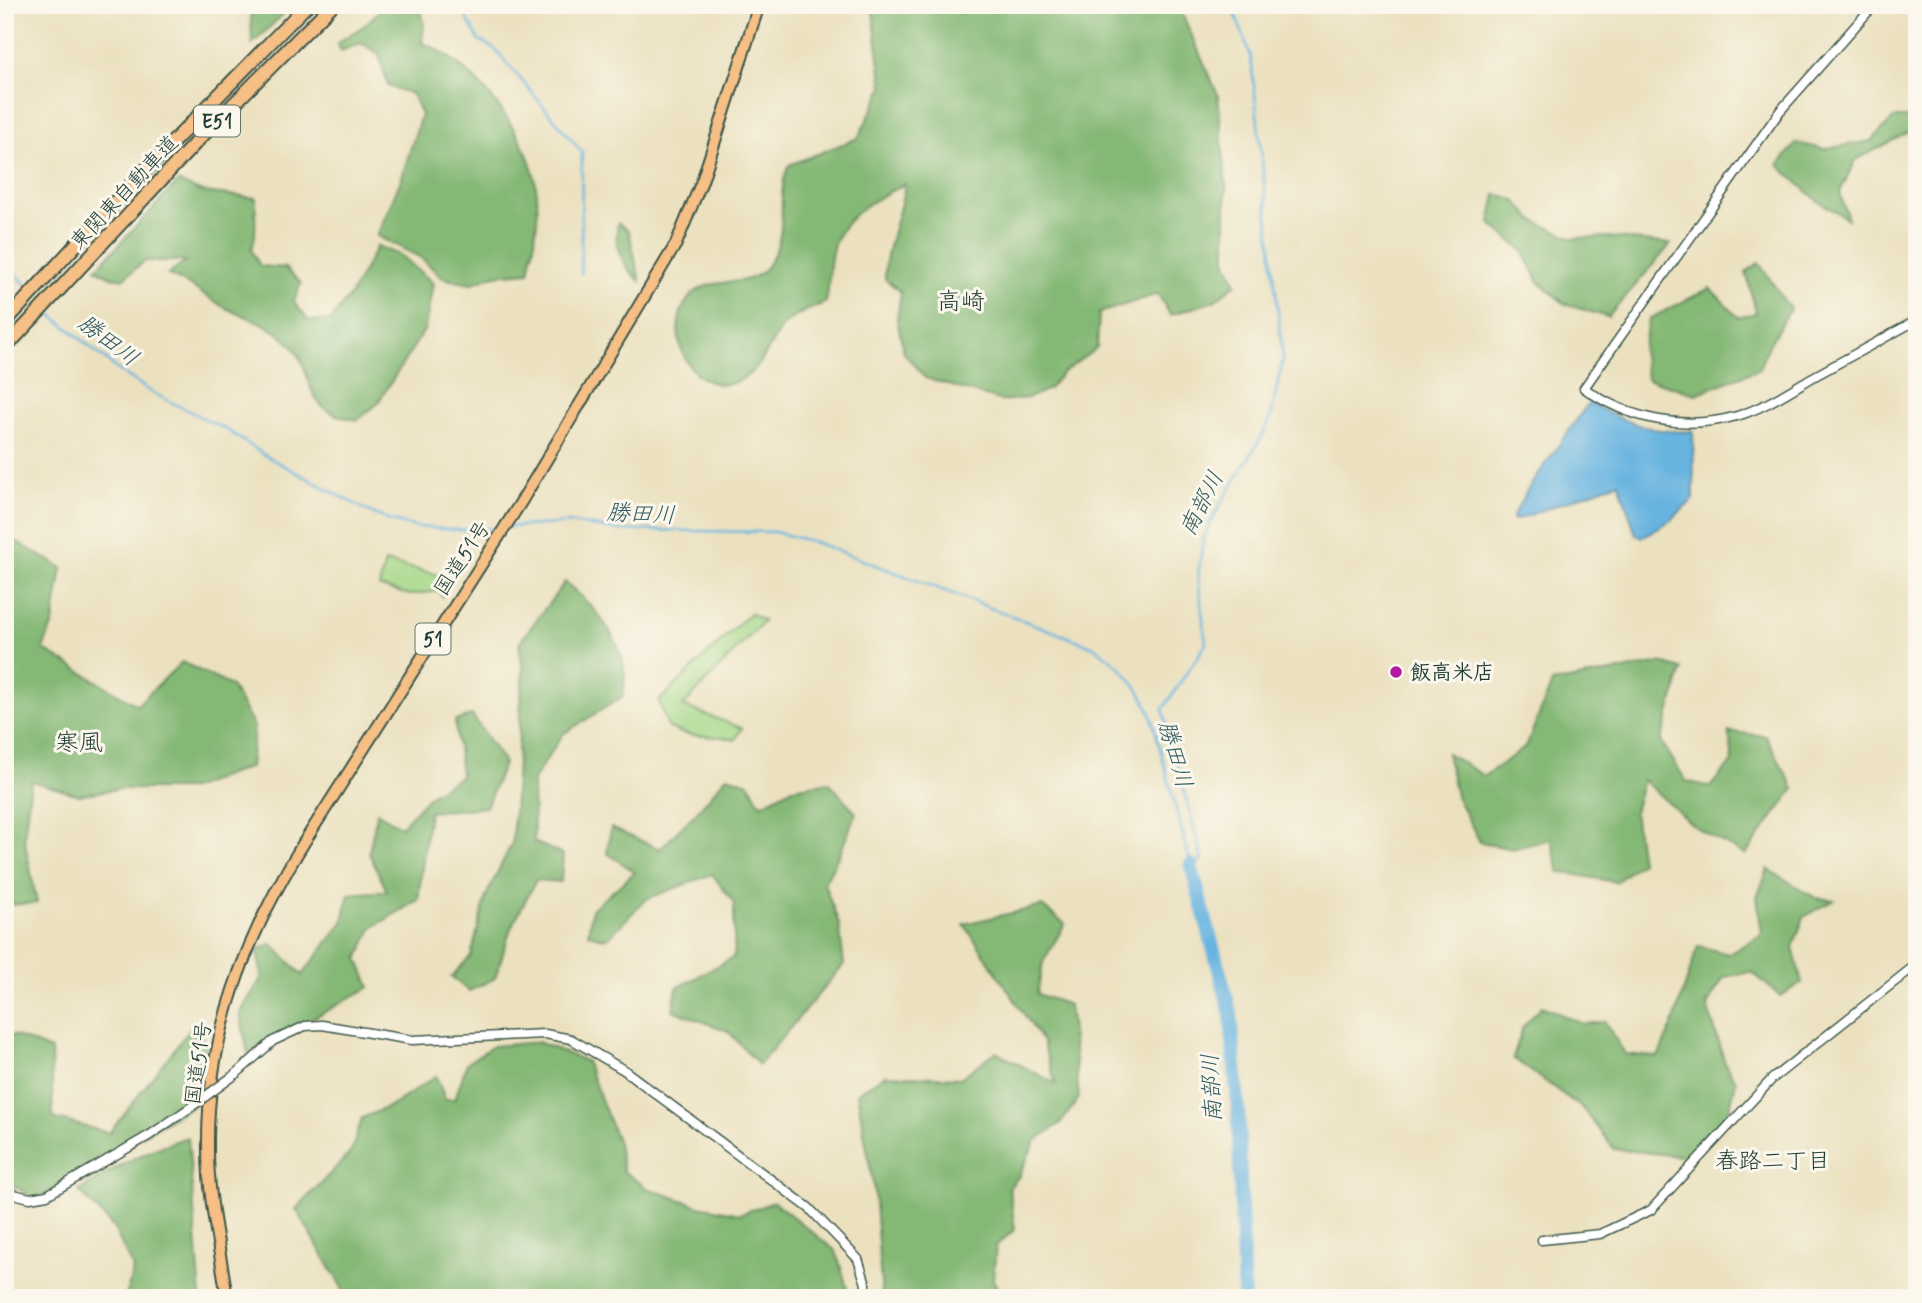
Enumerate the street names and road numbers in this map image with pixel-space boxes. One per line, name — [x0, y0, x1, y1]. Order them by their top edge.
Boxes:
road number: E51 — [194, 105, 240, 136]
street label: 東関東自動車道 — [64, 129, 185, 256]
street label: 国道51号 — [428, 515, 498, 602]
road number: 51 — [416, 624, 450, 654]
street label: 国道51号 — [179, 1019, 219, 1107]

